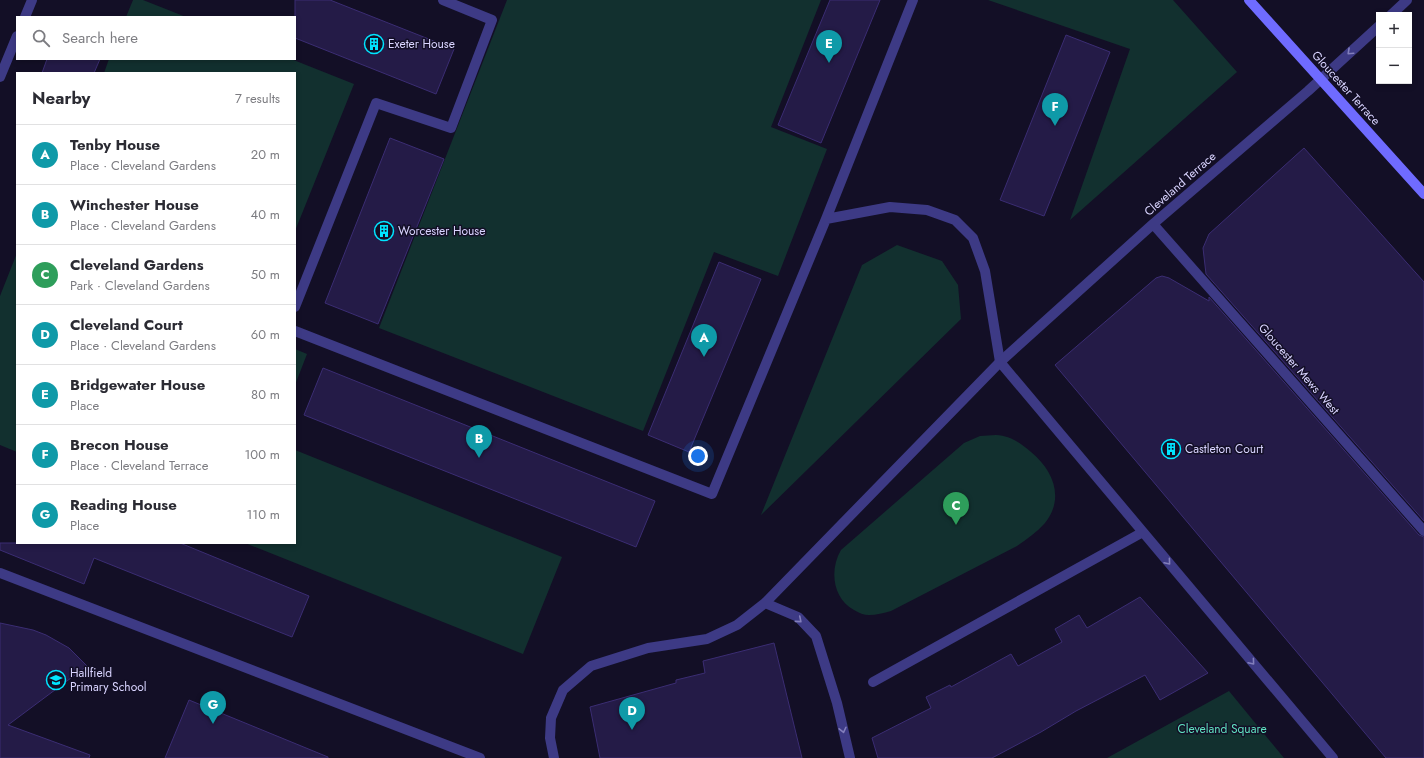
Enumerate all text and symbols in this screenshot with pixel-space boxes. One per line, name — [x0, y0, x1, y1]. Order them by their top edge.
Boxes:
map controls — [1376, 12, 1412, 84]
button: + — [1376, 12, 1412, 48]
search box — [16, 16, 296, 60]
icon: search — [30, 27, 52, 49]
text: Search here — [62, 27, 138, 49]
pin: E — [816, 30, 842, 63]
building icon: Exeter House — [363, 33, 385, 55]
place label: Exeter House — [388, 35, 455, 53]
street label: Gloucester Terrace — [1308, 47, 1384, 129]
one-way arrow — [1347, 48, 1355, 55]
button: − — [1376, 48, 1412, 84]
text: Nearby — [32, 86, 90, 110]
text: 7 results — [235, 89, 280, 108]
pin: F — [1042, 93, 1068, 126]
text: Tenby House — [70, 134, 160, 156]
text: A — [40, 145, 50, 164]
text: 20 m — [251, 145, 280, 164]
street label: Cleveland Terrace — [1140, 148, 1220, 220]
text: Place · Cleveland Gardens — [70, 156, 216, 175]
text: Winchester House — [70, 194, 199, 216]
text: B — [41, 205, 49, 224]
text: 40 m — [251, 205, 280, 224]
text: Place · Cleveland Gardens — [70, 216, 216, 235]
building icon: Worcester House — [373, 220, 395, 242]
place label: Worcester House — [398, 222, 485, 240]
text: Cleveland Gardens — [70, 254, 204, 276]
text: C — [40, 265, 50, 284]
text: 50 m — [251, 265, 280, 284]
text: Park · Cleveland Gardens — [70, 276, 210, 295]
text: Cleveland Court — [70, 314, 183, 336]
street label: Gloucester Mews West — [1254, 319, 1344, 419]
pin: A — [691, 324, 717, 357]
text: D — [40, 325, 50, 344]
text: 60 m — [251, 325, 280, 344]
text: Place · Cleveland Gardens — [70, 336, 216, 355]
text: Bridgewater House — [70, 374, 205, 396]
text: E — [41, 385, 49, 404]
text: 80 m — [251, 385, 280, 404]
text: Place — [70, 396, 99, 415]
pin: B — [466, 425, 492, 458]
text: Brecon House — [70, 434, 169, 456]
building icon: Castleton Court — [1160, 438, 1182, 460]
place label: Castleton Court — [1185, 440, 1263, 458]
text: F — [41, 445, 49, 464]
text: 100 m — [245, 445, 280, 464]
your location — [688, 446, 708, 466]
text: Place · Cleveland Terrace — [70, 456, 209, 475]
pin: C — [943, 492, 969, 525]
text: Reading House — [70, 494, 177, 516]
text: G — [40, 505, 50, 524]
text: 110 m — [246, 505, 280, 524]
text: Place — [70, 516, 99, 535]
one-way arrow — [1164, 557, 1171, 564]
one-way arrow — [795, 615, 802, 622]
one-way arrow — [1247, 657, 1254, 664]
place label: Hallfield Primary School — [70, 664, 147, 696]
school or university icon: Hallfield Primary School — [45, 669, 67, 691]
pin: G — [200, 691, 226, 724]
pin: D — [619, 697, 645, 730]
park label: Cleveland Square — [1177, 720, 1267, 738]
one-way arrow — [839, 727, 847, 734]

